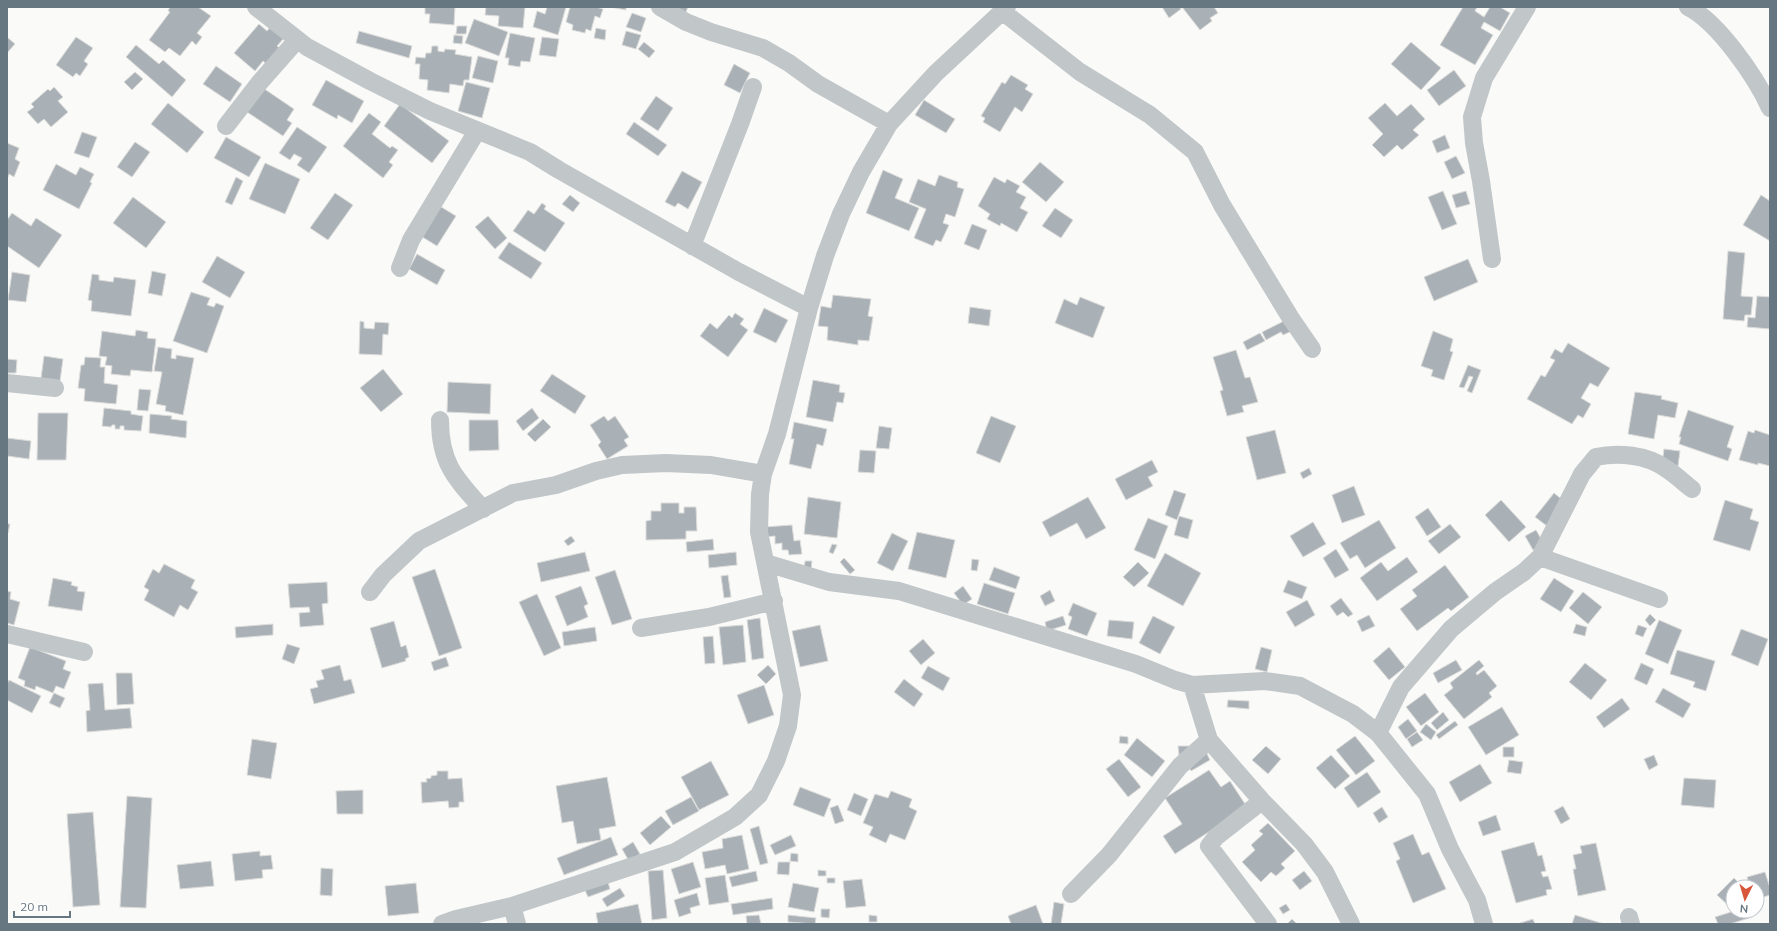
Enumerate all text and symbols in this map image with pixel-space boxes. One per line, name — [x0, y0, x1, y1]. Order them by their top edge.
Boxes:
north arrow — [1725, 879, 1765, 919]
scale bar — [14, 893, 70, 919]
text: 20 m — [20, 899, 48, 914]
text: N — [1739, 902, 1749, 916]

